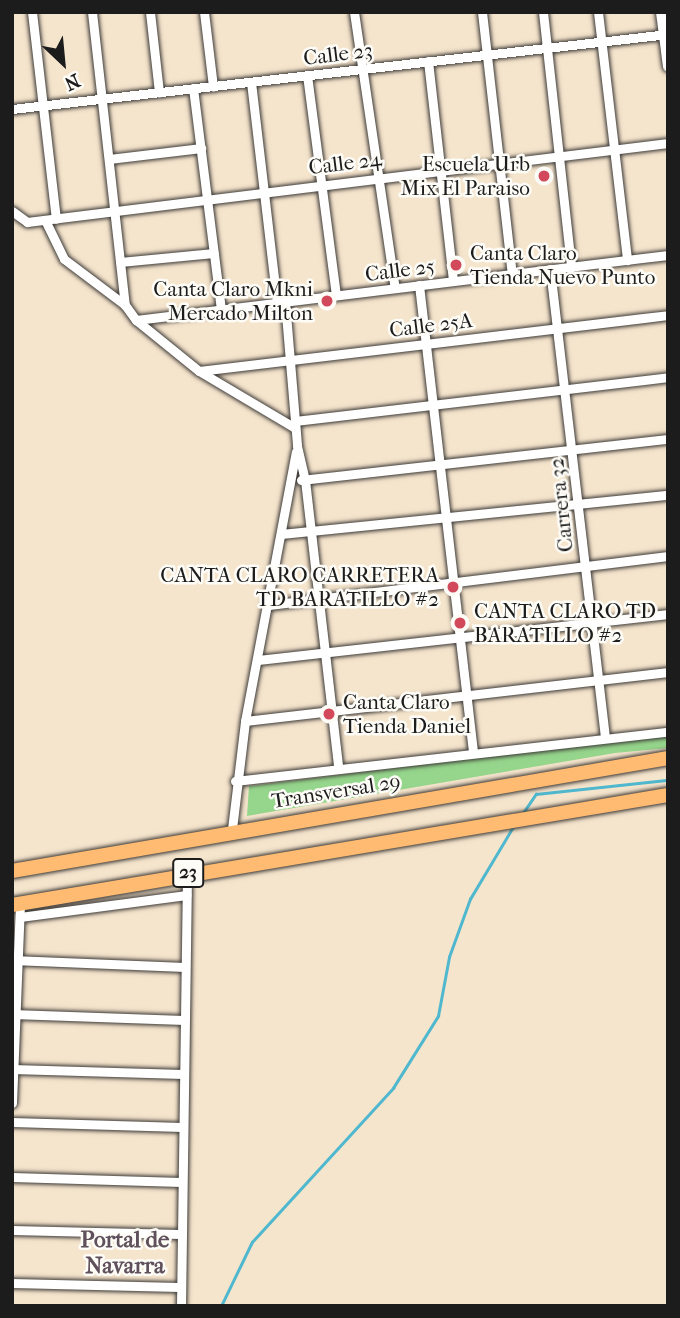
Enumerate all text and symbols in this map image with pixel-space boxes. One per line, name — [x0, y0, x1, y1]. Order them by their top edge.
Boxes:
north arrow — [28, 28, 98, 98]
street label: Calle 23 — [302, 37, 374, 71]
text: N — [61, 69, 84, 95]
street label: Calle 24 — [307, 146, 383, 180]
place label: Escuela Urb Mix El Paraiso — [401, 151, 530, 201]
marker: Escuela Urb Mix El Paraiso — [536, 168, 552, 184]
place label: Canta Claro Tienda Nuevo Punto — [470, 240, 655, 290]
street label: Calle 25 — [364, 253, 436, 287]
marker: Canta Claro Tienda Nuevo Punto — [448, 257, 464, 273]
place label: Canta Claro Mkni Mercado Milton — [153, 276, 313, 326]
marker: Canta Claro Mkni Mercado Milton — [319, 293, 335, 309]
street label: Calle 25A — [388, 307, 474, 343]
street label: Carrera 32 — [544, 457, 578, 553]
place label: CANTA CLARO CARRETERA TD BARATILLO #2 — [160, 562, 439, 612]
marker: CANTA CLARO CARRETERA TD BARATILLO #2 — [445, 579, 461, 595]
place label: CANTA CLARO TD BARATILLO #2 — [474, 598, 656, 648]
marker: CANTA CLARO TD BARATILLO #2 — [452, 615, 468, 631]
place label: Canta Claro Tienda Daniel — [343, 689, 471, 739]
marker: Canta Claro Tienda Daniel — [321, 706, 337, 722]
street label: Transversal 29 — [270, 768, 402, 814]
road number: 23 — [170, 858, 206, 888]
district label: Portal de Navarra — [81, 1226, 169, 1280]

